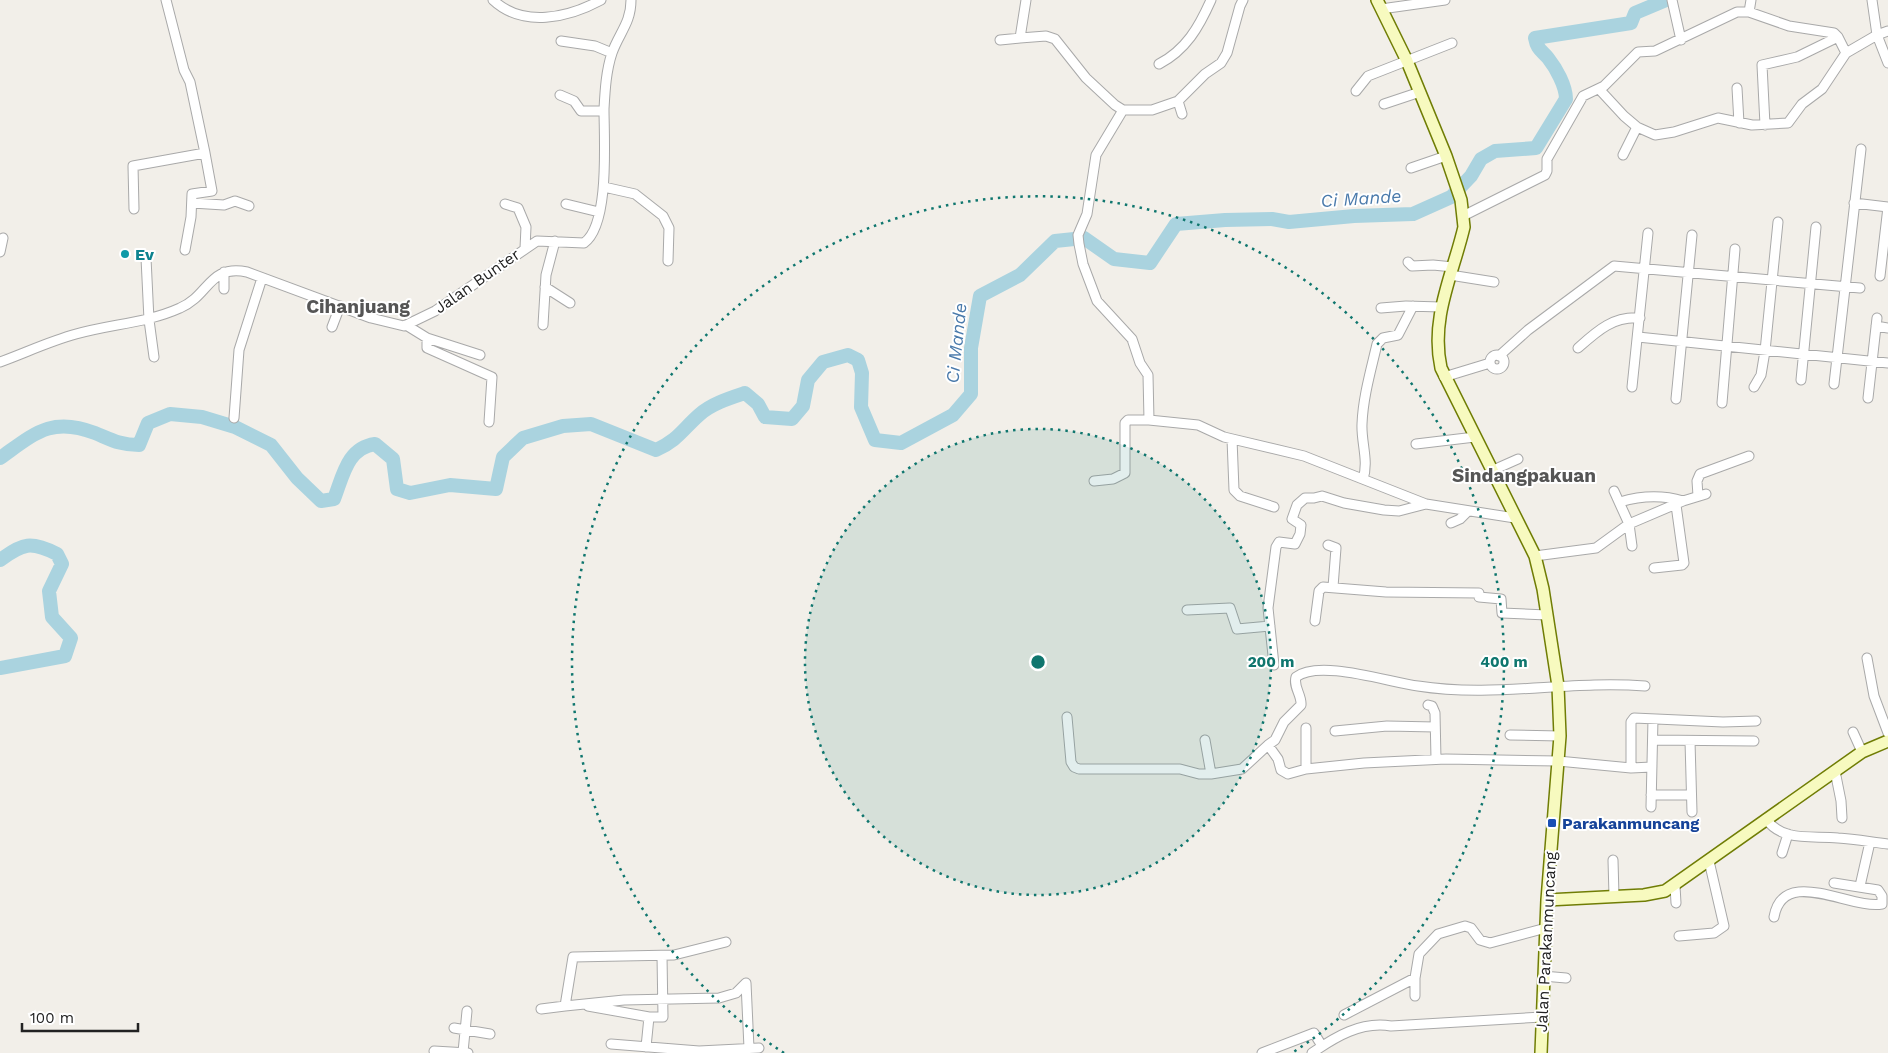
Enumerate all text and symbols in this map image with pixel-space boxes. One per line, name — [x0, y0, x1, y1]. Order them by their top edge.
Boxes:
water label: Ci Mande — [1320, 185, 1402, 211]
street label: Jalan Bunter — [431, 244, 524, 317]
place label: Ev — [135, 245, 154, 264]
marker: Ev — [119, 248, 131, 260]
district label: Cihanjuang — [306, 295, 410, 318]
water label: Ci Mande — [941, 302, 971, 384]
district label: Sindangpakuan — [1452, 464, 1596, 487]
centre of rings — [1029, 653, 1047, 671]
text: 200 m — [1248, 653, 1294, 671]
text: 400 m — [1480, 653, 1528, 671]
place label: Parakanmuncang — [1562, 814, 1699, 833]
marker: Parakanmuncang — [1546, 817, 1558, 829]
street label: Jalan Parakanmuncang — [1532, 851, 1560, 1033]
scale bar — [22, 1000, 139, 1032]
text: 100 m — [30, 1009, 74, 1027]

